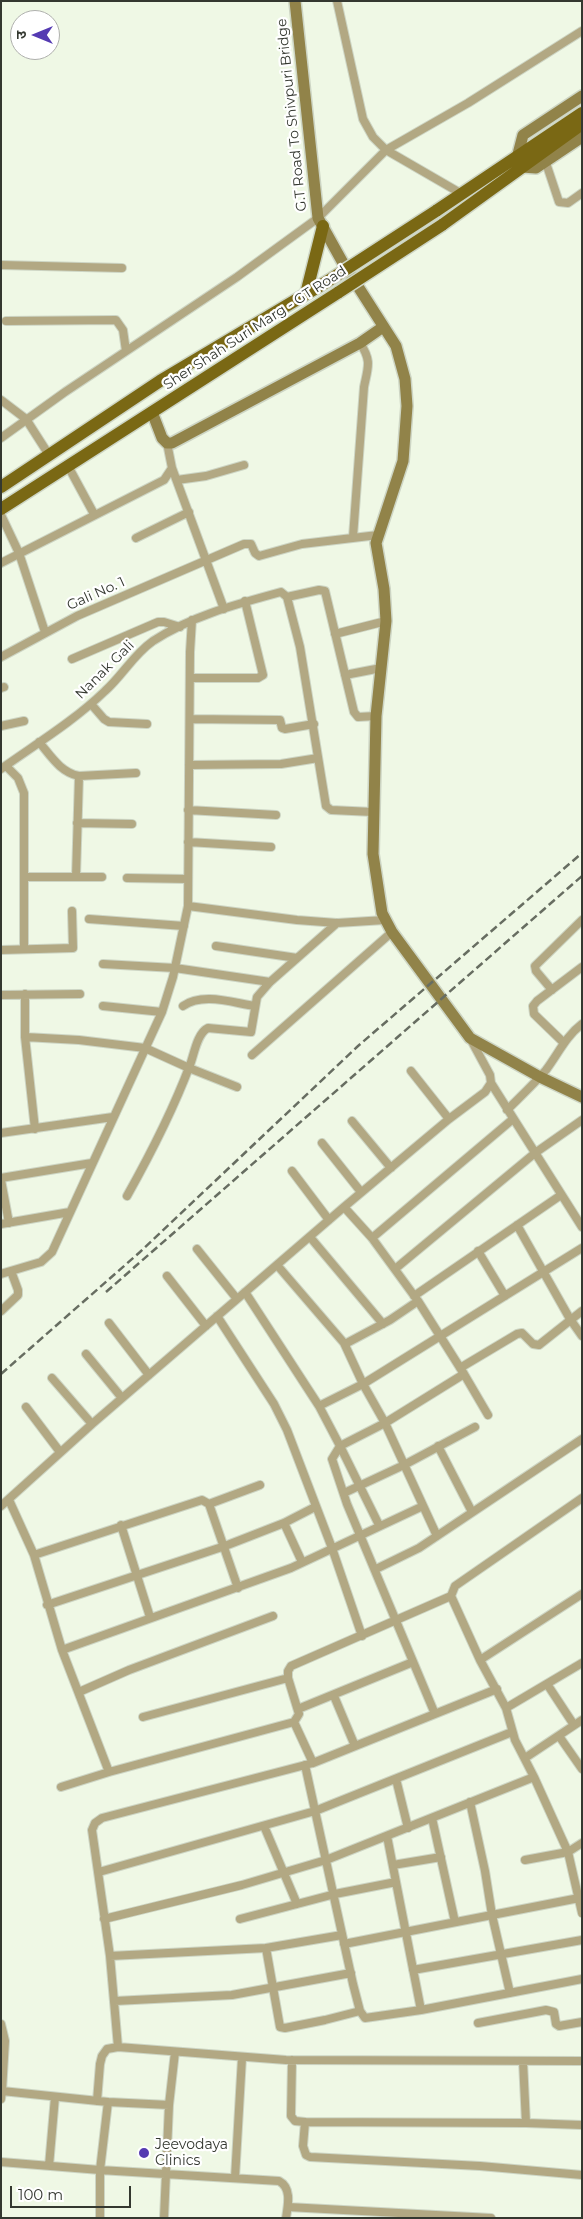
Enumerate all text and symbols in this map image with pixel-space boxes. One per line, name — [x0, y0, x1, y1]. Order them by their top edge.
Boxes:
north arrow — [10, 10, 60, 60]
street label: G.T Road To Shivpuri Bridge — [274, 18, 310, 212]
text: उ — [12, 31, 30, 39]
street label: Sher Shah Suri Marg - GT Road — [160, 262, 350, 394]
street label: Gali No. 1 — [64, 574, 128, 614]
street label: Nanak Gali — [72, 637, 138, 703]
place label: Jeevodaya Clinics — [155, 2137, 228, 2170]
marker: Jeevodaya Clinics — [137, 2146, 151, 2160]
scale bar — [12, 2176, 134, 2208]
text: 100 m — [18, 2185, 63, 2204]

